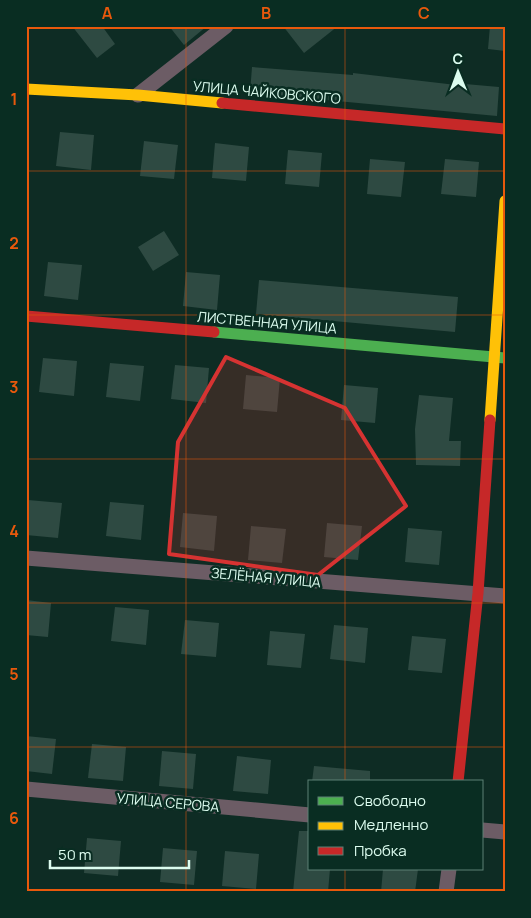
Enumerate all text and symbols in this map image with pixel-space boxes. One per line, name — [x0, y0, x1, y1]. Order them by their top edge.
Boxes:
text: A — [102, 2, 113, 24]
text: B — [261, 2, 271, 24]
text: C — [418, 2, 430, 24]
north arrow — [434, 48, 484, 98]
text: С — [452, 49, 463, 68]
street label: УЛИЦА ЧАЙКОВСКОГО — [192, 76, 342, 108]
text: 1 — [10, 88, 18, 110]
text: 2 — [9, 232, 19, 254]
street label: ЛИСТВЕННАЯ УЛИЦА — [196, 306, 338, 338]
text: 3 — [9, 376, 19, 398]
text: 4 — [9, 520, 19, 542]
street label: ЗЕЛЁНАЯ УЛИЦА — [210, 563, 322, 591]
text: 5 — [9, 663, 19, 685]
legend — [308, 780, 484, 870]
street label: УЛИЦА СЕРОВА — [116, 788, 220, 816]
text: Свободно — [354, 790, 426, 811]
text: 6 — [9, 807, 19, 829]
text: Медленно — [354, 814, 428, 835]
scale bar — [50, 838, 189, 870]
text: Пробка — [354, 840, 407, 861]
text: 50 m — [58, 844, 92, 865]

